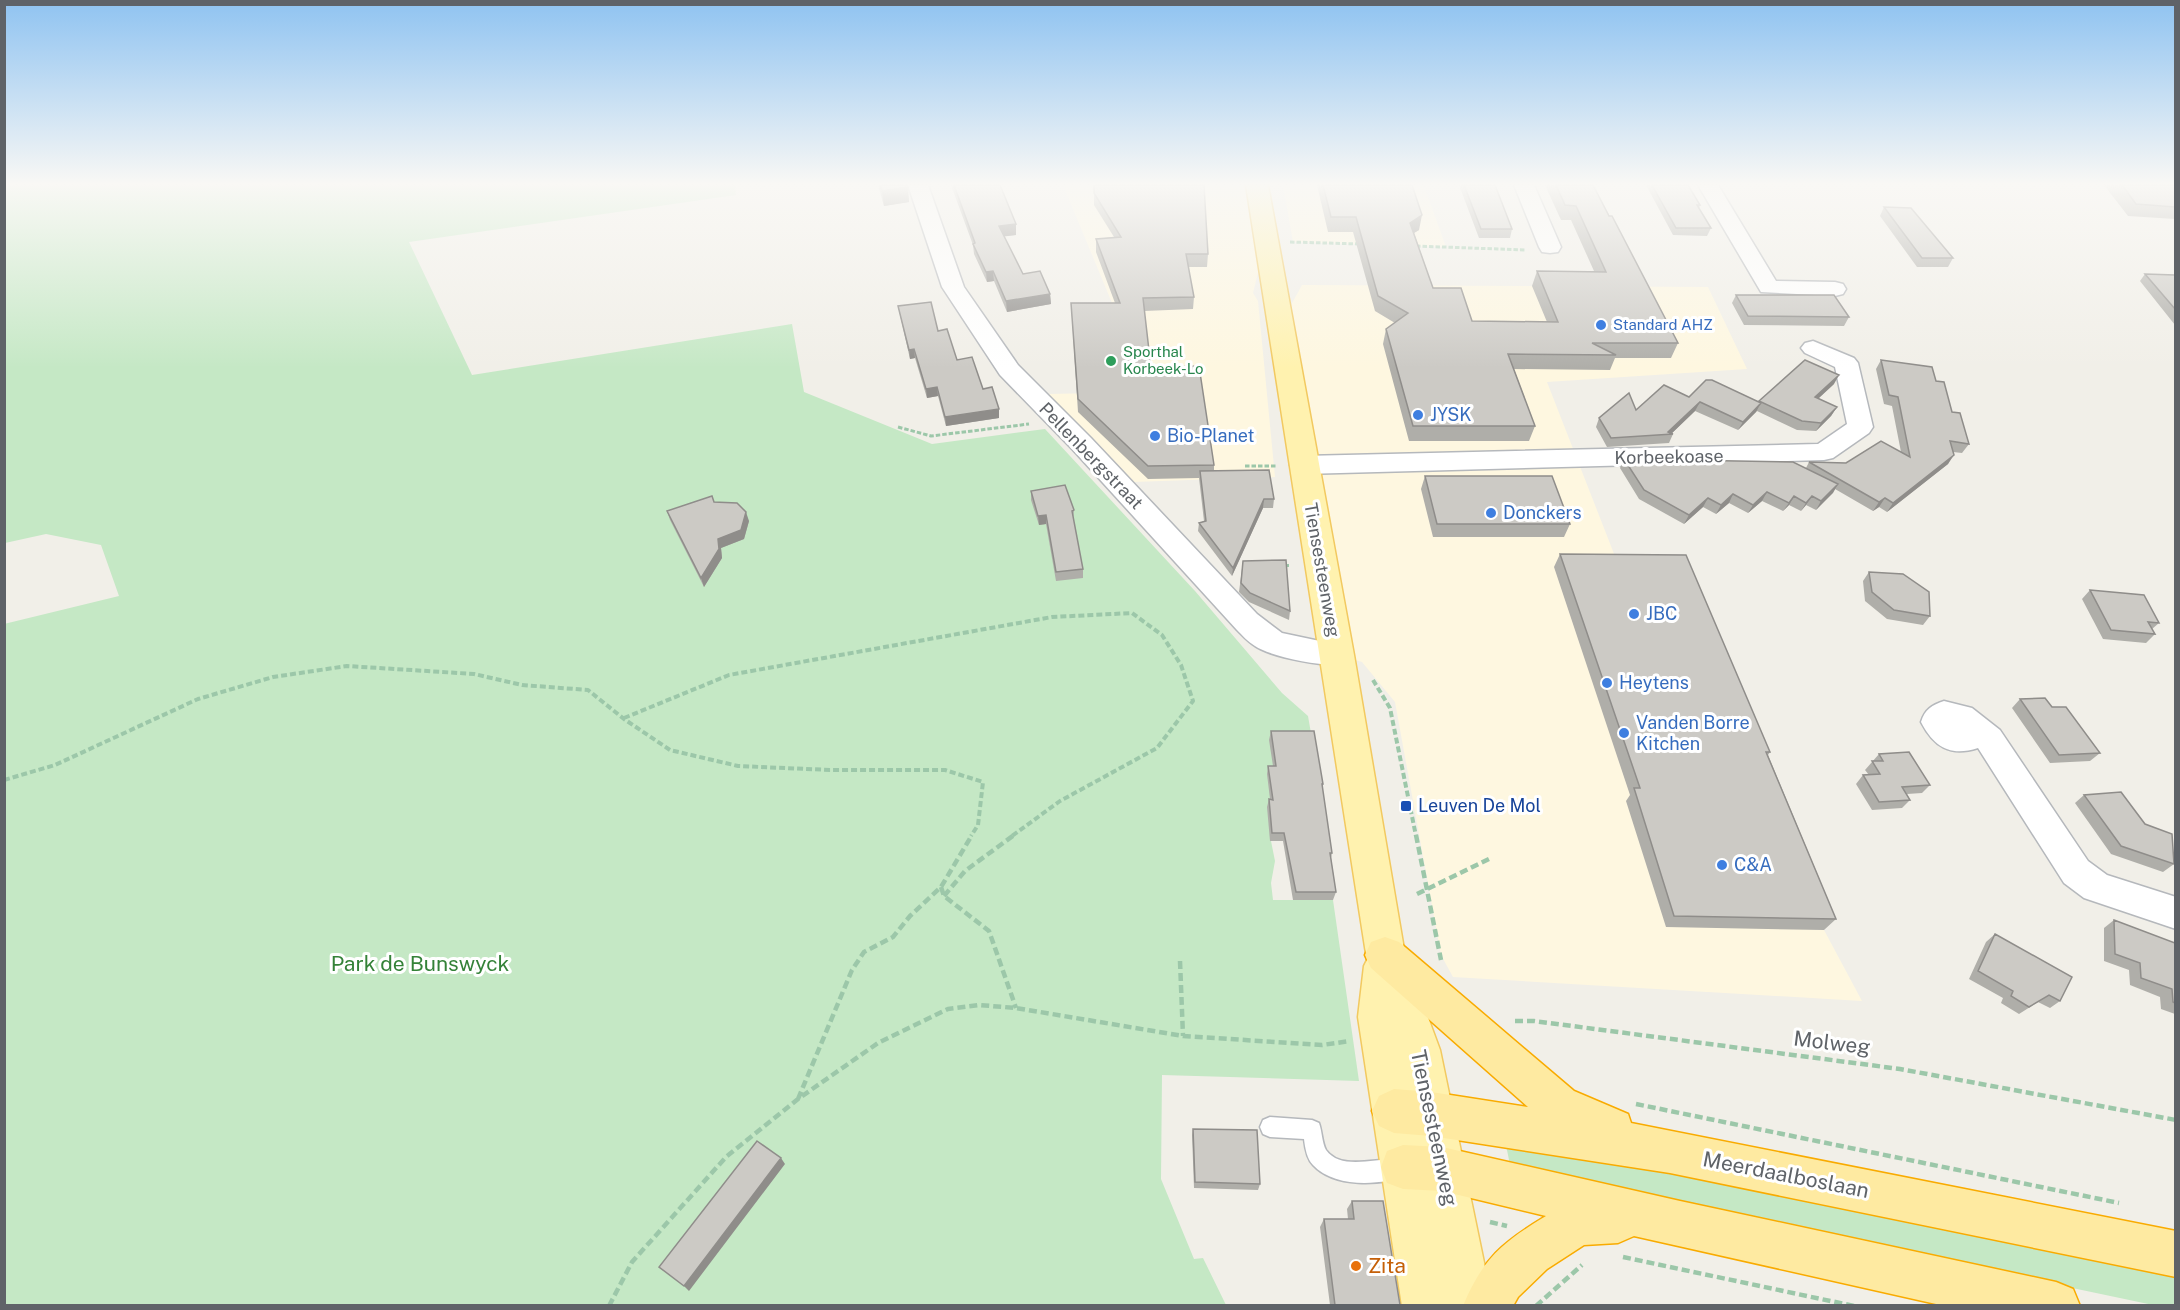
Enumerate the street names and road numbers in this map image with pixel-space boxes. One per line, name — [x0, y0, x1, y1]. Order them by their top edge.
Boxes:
street label: Pellenbergstraat — [1035, 398, 1148, 513]
street label: Korbeekoase — [1614, 445, 1724, 468]
street label: Tiensesteenweg — [1300, 501, 1345, 639]
street label: Molweg — [1792, 1025, 1872, 1060]
street label: Tiensesteenweg — [1406, 1048, 1463, 1208]
street label: Meerdaalboslaan — [1701, 1146, 1871, 1203]

